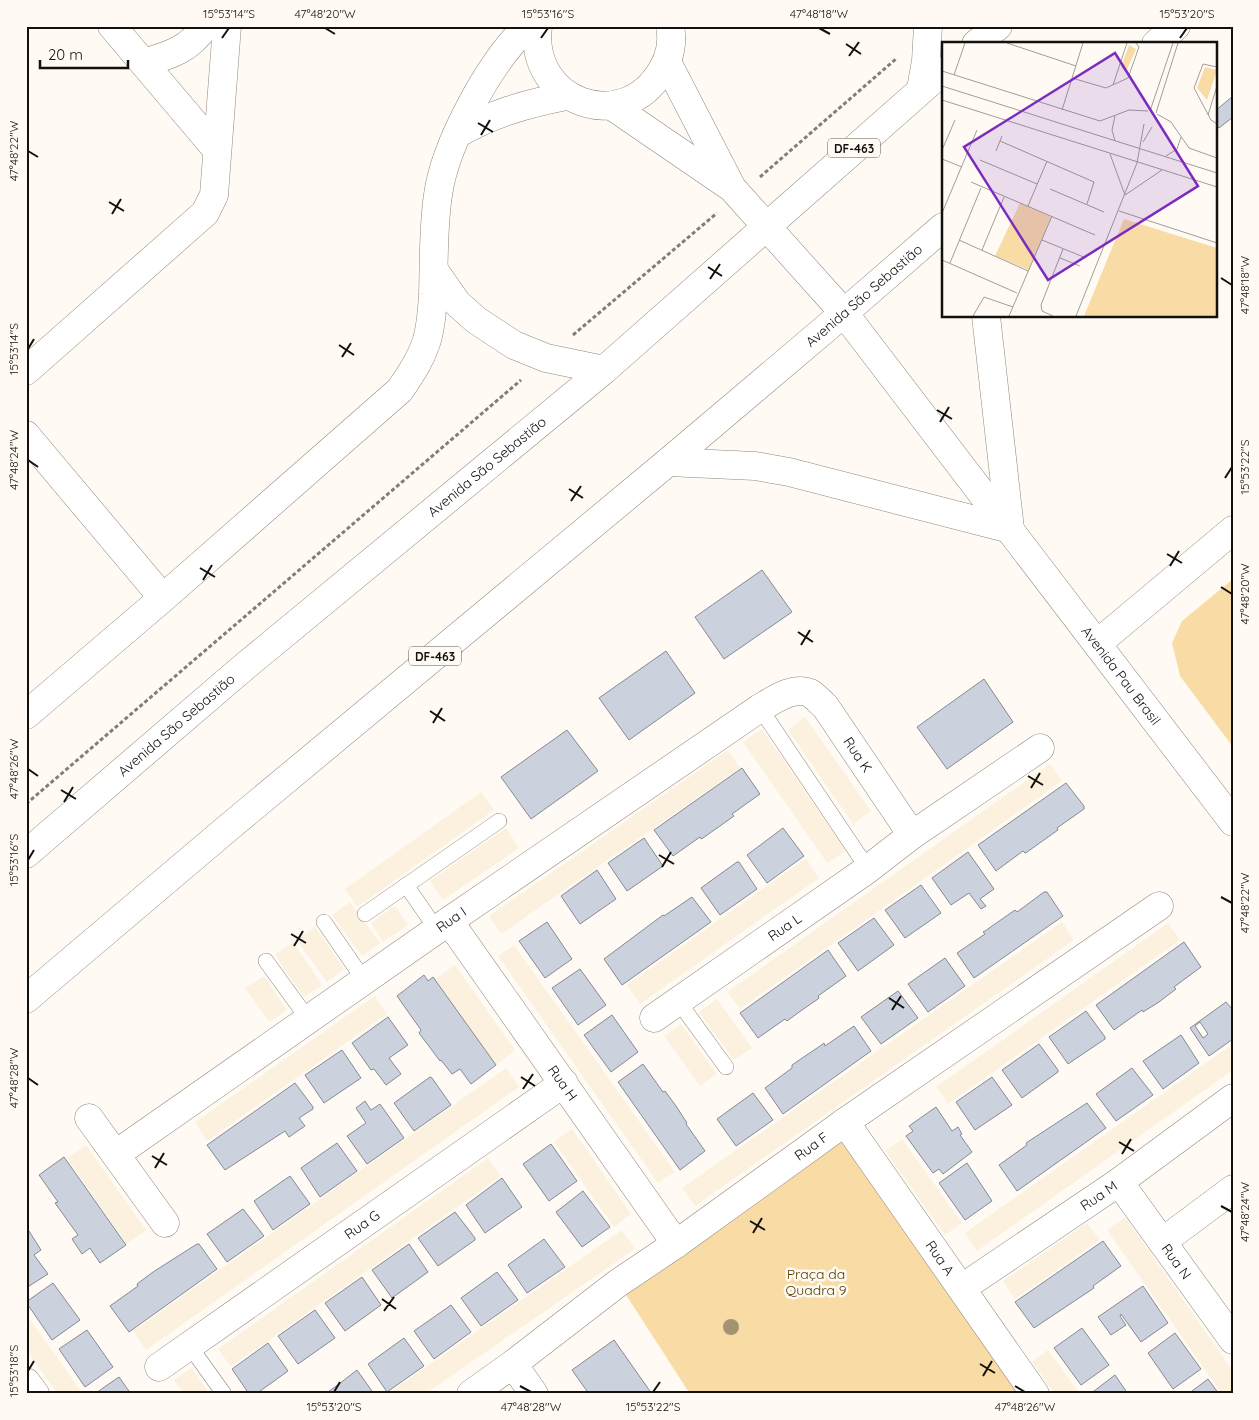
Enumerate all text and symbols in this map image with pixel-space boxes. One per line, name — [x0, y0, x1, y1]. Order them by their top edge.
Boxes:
text: 15°53'14"S — [203, 6, 255, 21]
text: 47°48'20"W — [294, 6, 356, 21]
text: 15°53'16"S — [522, 6, 574, 21]
text: 47°48'18"W — [790, 6, 849, 21]
text: 15°53'20"S — [1159, 6, 1215, 21]
scale bar — [40, 38, 128, 70]
inset map — [942, 42, 1216, 318]
text: 20 m — [48, 45, 83, 64]
text: 47°48'22"W — [6, 120, 21, 181]
road number: DF-463 — [828, 138, 880, 158]
street label: Avenida São Sebastião — [802, 240, 926, 351]
text: 47°48'18"W — [1237, 255, 1252, 314]
text: 15°53'14"S — [6, 323, 21, 375]
street label: Avenida São Sebastião — [424, 412, 550, 521]
text: 47°48'24"W — [6, 429, 21, 490]
text: 15°53'22"S — [1237, 439, 1252, 494]
text: 47°48'20"W — [1237, 563, 1252, 625]
street label: Avenida Pau Brasil — [1078, 623, 1165, 729]
road number: DF-463 — [409, 646, 461, 666]
street label: Avenida São Sebastião — [114, 670, 239, 780]
street label: Rua K — [839, 733, 876, 776]
text: 47°48'26"W — [6, 738, 21, 799]
text: 15°53'16"S — [6, 834, 21, 886]
text: 47°48'22"W — [1237, 872, 1252, 933]
street label: Rua I — [432, 903, 470, 936]
street label: Rua L — [764, 909, 805, 945]
text: 47°48'28"W — [6, 1047, 21, 1108]
street label: Rua H — [544, 1062, 582, 1104]
street label: Rua F — [791, 1128, 832, 1165]
street label: Rua M — [1077, 1177, 1121, 1215]
text: 47°48'24"W — [1237, 1181, 1252, 1242]
street label: Rua G — [341, 1206, 383, 1243]
street label: Rua A — [922, 1237, 958, 1279]
street label: Rua N — [1157, 1240, 1195, 1283]
park label: Praça da Quadra 9 — [785, 1265, 847, 1299]
text: 15°53'18"S — [6, 1345, 21, 1397]
text: 15°53'20"S — [306, 1399, 362, 1414]
text: 47°48'28"W — [501, 1399, 562, 1414]
text: 15°53'22"S — [626, 1399, 681, 1414]
text: 47°48'26"W — [995, 1399, 1056, 1414]

